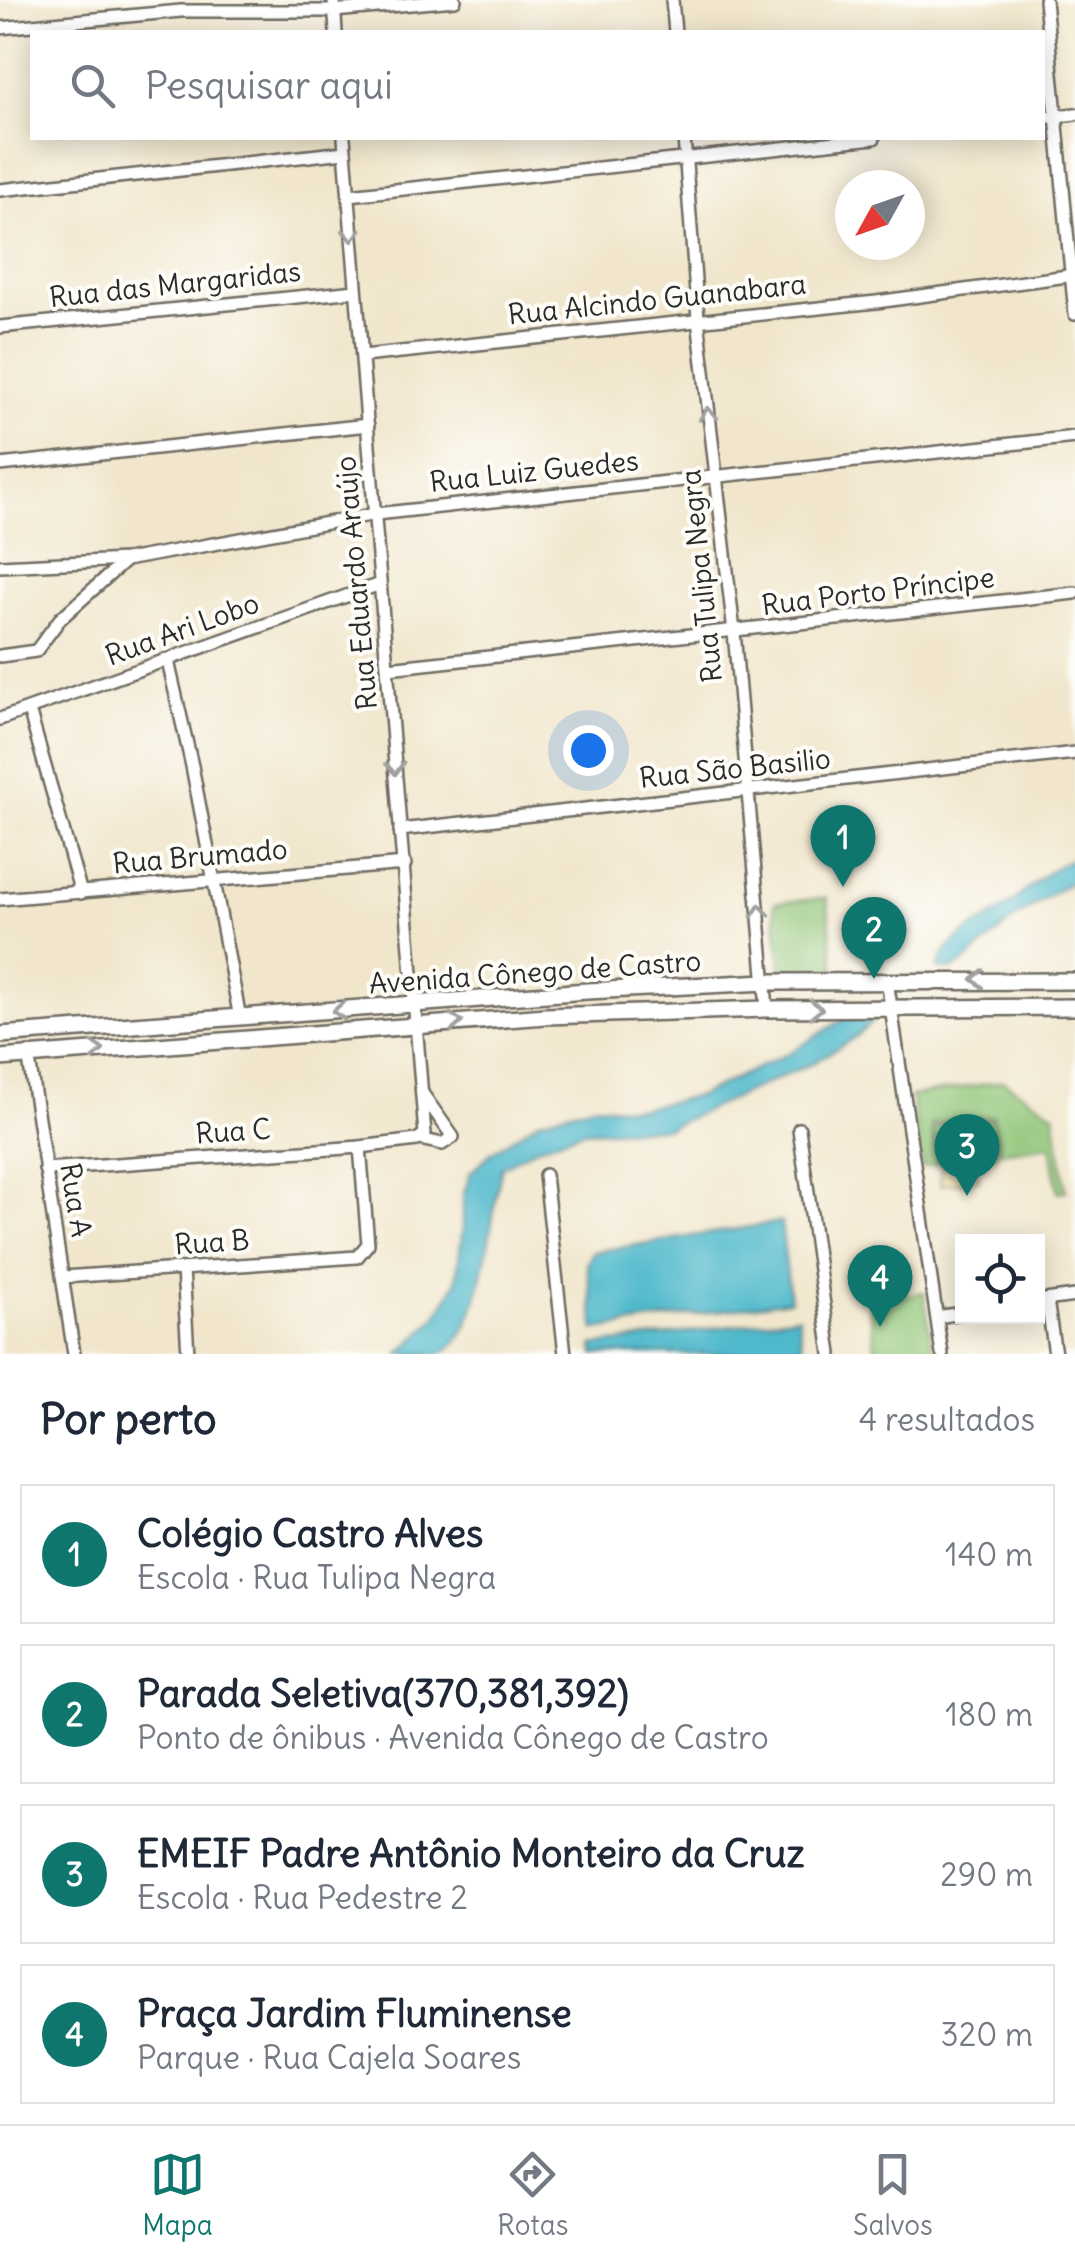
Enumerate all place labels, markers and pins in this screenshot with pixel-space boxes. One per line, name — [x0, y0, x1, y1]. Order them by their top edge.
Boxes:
pin: 1 — [810, 804, 876, 887]
pin: 2 — [842, 896, 906, 979]
pin: 3 — [934, 1114, 1000, 1196]
pin: 4 — [848, 1244, 912, 1327]

